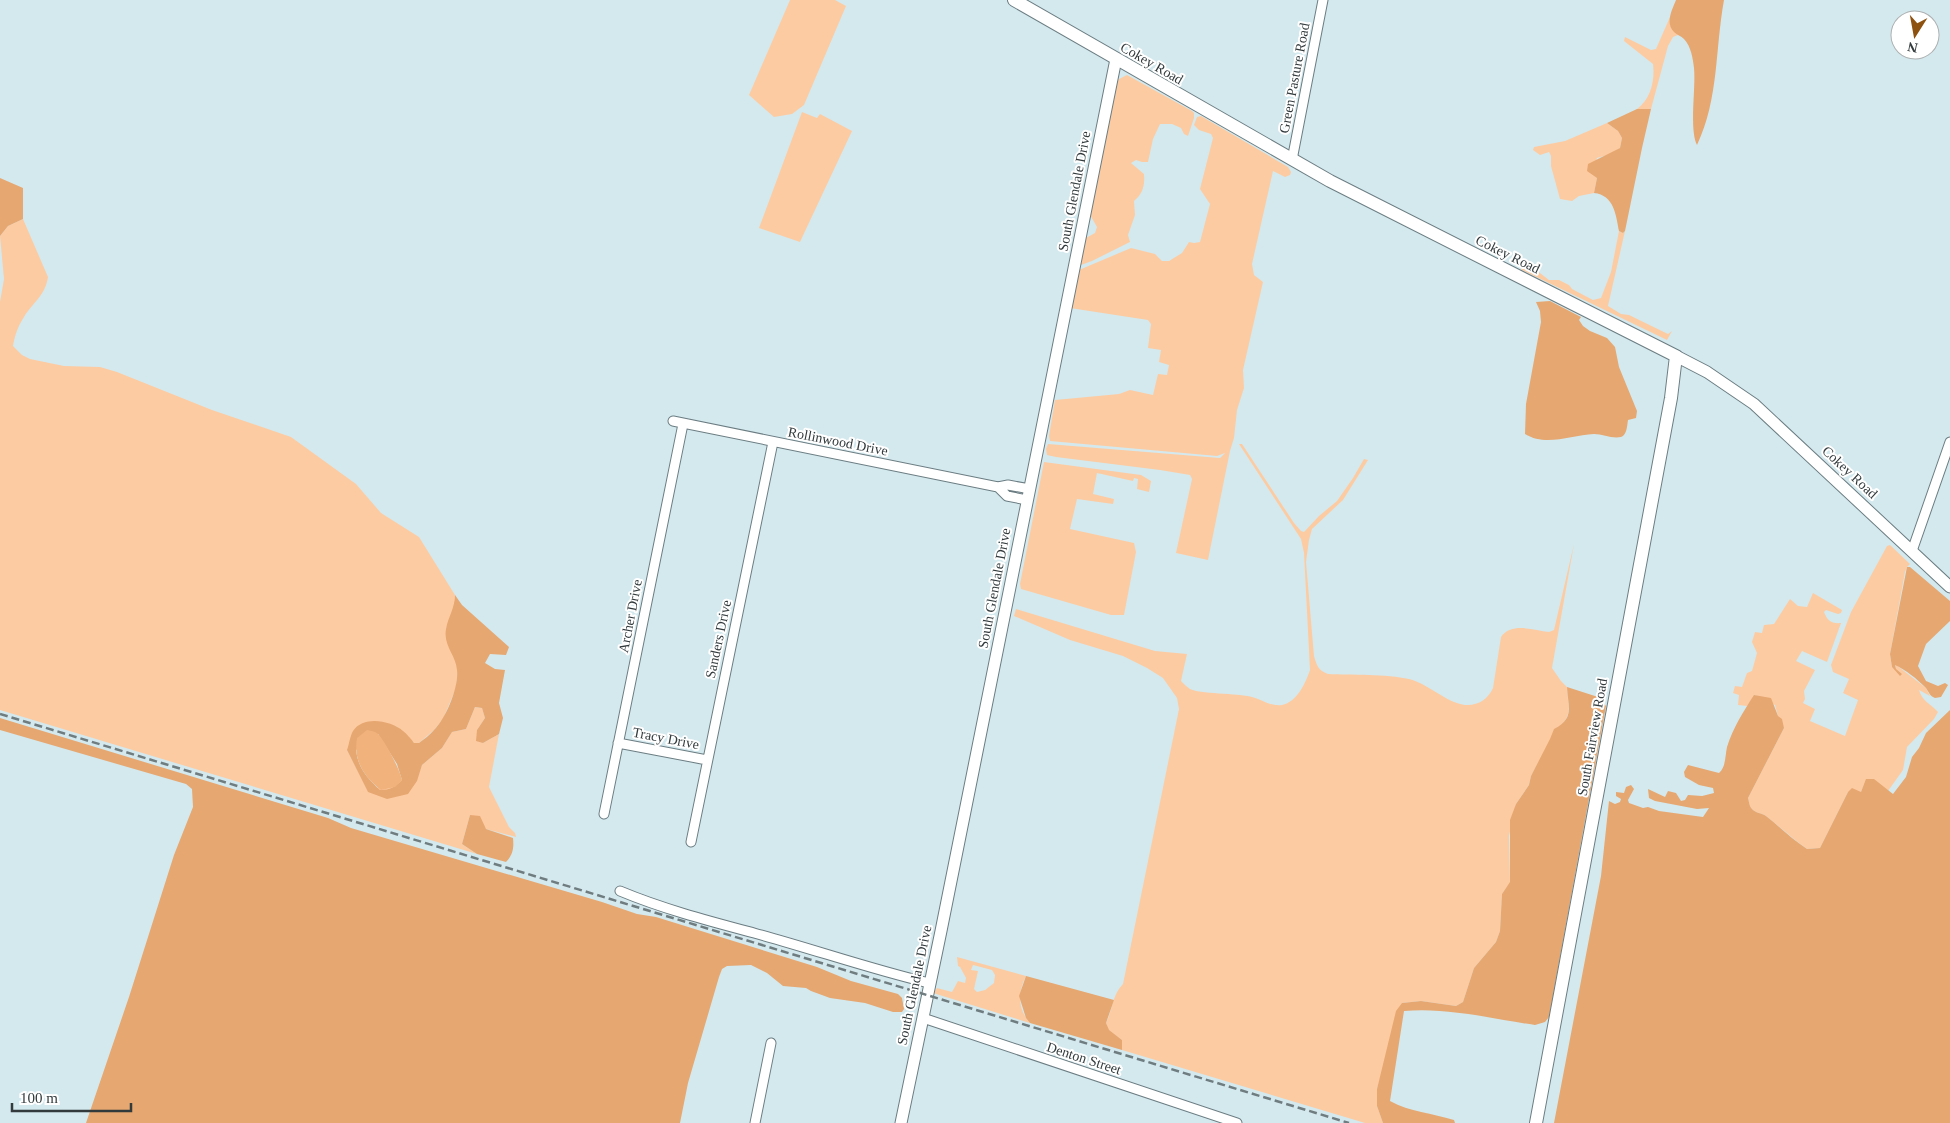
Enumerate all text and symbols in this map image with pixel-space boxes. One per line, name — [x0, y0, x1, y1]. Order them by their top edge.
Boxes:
north arrow — [1890, 10, 1940, 60]
street label: Green Pasture Road — [1276, 22, 1313, 134]
text: N — [1906, 39, 1919, 56]
street label: Cokey Road — [1118, 40, 1186, 87]
street label: South Glendale Drive — [1055, 130, 1094, 252]
street label: Cokey Road — [1473, 232, 1542, 276]
street label: Rollinwood Drive — [787, 424, 889, 459]
street label: Cokey Road — [1819, 443, 1880, 502]
street label: South Glendale Drive — [975, 527, 1014, 649]
street label: Archer Drive — [616, 578, 645, 654]
street label: Sanders Drive — [703, 599, 734, 680]
street label: South Fairview Road — [1575, 677, 1610, 797]
street label: Tracy Drive — [631, 725, 700, 752]
street label: South Glendale Drive — [894, 924, 935, 1046]
street label: Denton Street — [1045, 1039, 1123, 1078]
scale bar — [12, 1080, 131, 1112]
text: 100 m — [20, 1090, 58, 1106]

